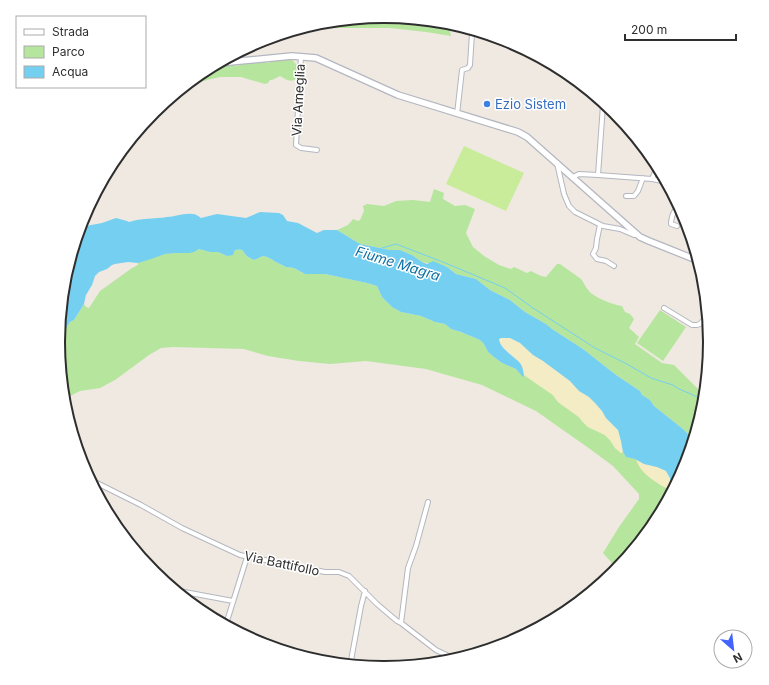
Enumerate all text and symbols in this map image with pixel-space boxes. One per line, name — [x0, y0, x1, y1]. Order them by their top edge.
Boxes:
legend — [16, 16, 146, 88]
scale bar — [625, 16, 736, 42]
text: 200 m — [631, 22, 667, 37]
text: Strada — [52, 24, 89, 39]
text: Parco — [52, 44, 85, 59]
street label: Via Ameglia — [288, 63, 308, 137]
text: Acqua — [52, 64, 88, 79]
place label: Ezio Sistem — [495, 96, 566, 112]
marker: Ezio Sistem — [482, 99, 492, 109]
water label: Fiume Magra — [354, 242, 443, 284]
street label: Via Battifollo — [243, 547, 321, 579]
north arrow — [713, 629, 753, 669]
text: N — [731, 650, 745, 666]

